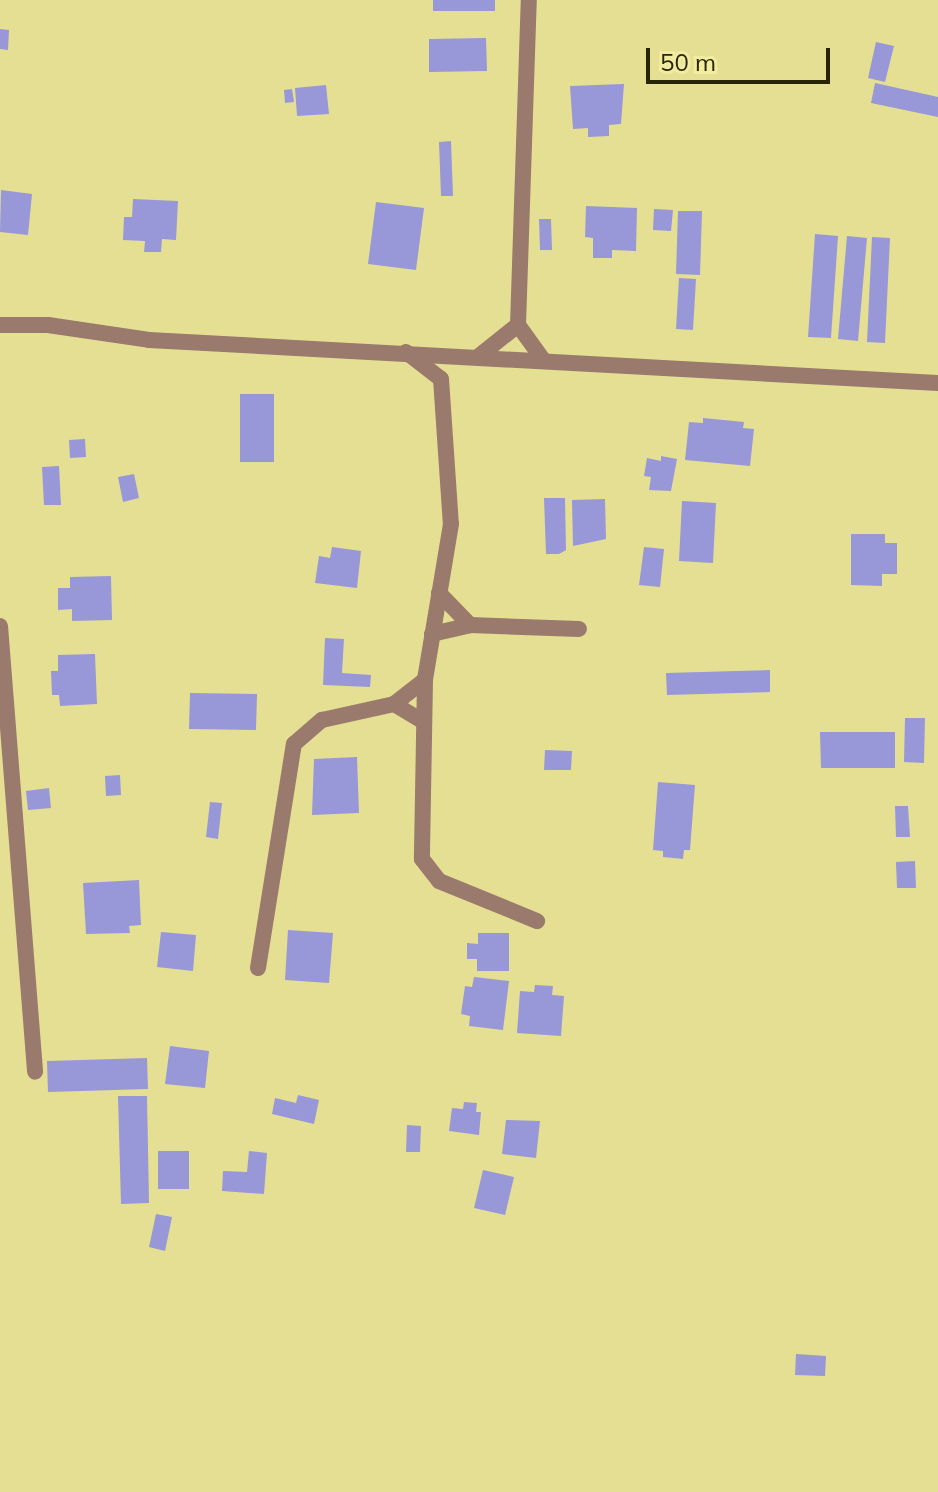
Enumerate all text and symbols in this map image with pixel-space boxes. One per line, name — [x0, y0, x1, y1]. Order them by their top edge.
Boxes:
scale bar — [650, 32, 834, 82]
text: 50 m — [660, 47, 716, 77]

